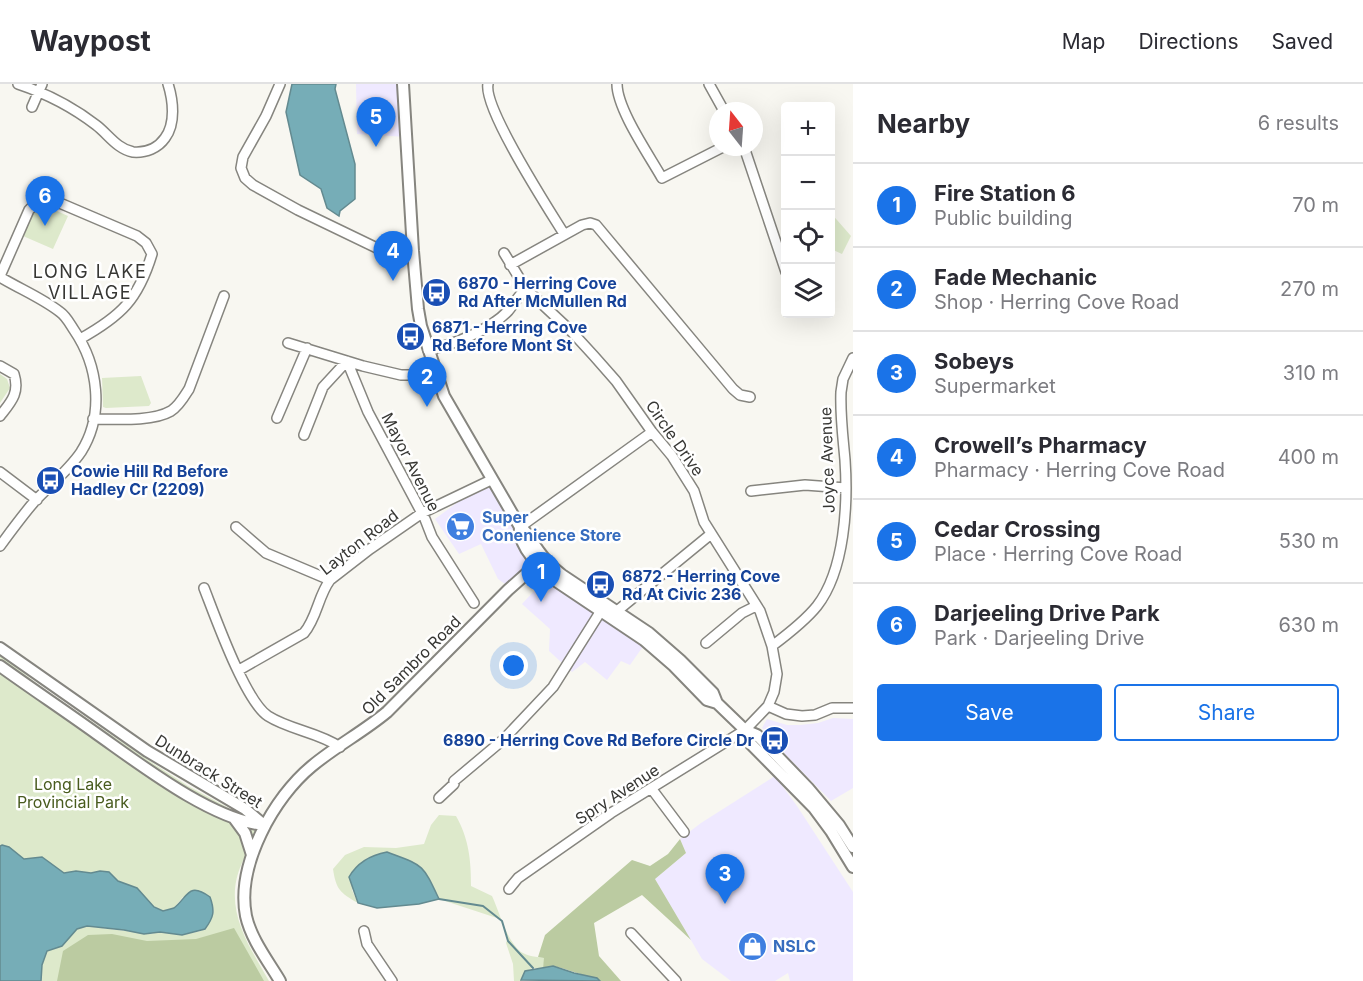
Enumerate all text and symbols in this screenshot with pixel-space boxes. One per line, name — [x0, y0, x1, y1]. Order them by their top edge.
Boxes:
text: Waypost — [30, 24, 151, 58]
text: Map — [1062, 29, 1105, 54]
text: Directions — [1138, 29, 1239, 54]
text: Saved — [1272, 29, 1333, 54]
pin: 5 — [356, 98, 395, 147]
north arrow — [709, 102, 763, 156]
map controls — [781, 102, 835, 318]
button: + — [781, 102, 835, 156]
text: Nearby — [877, 108, 970, 139]
text: 6 results — [1258, 111, 1339, 135]
button: − — [781, 156, 835, 210]
pin: 6 — [26, 176, 64, 226]
text: Fire Station 6 — [934, 180, 1076, 206]
text: 1 — [892, 193, 901, 217]
text: 70 m — [1292, 193, 1339, 217]
text: Public building — [934, 206, 1073, 230]
button: locate — [781, 210, 835, 264]
pin: 4 — [374, 232, 412, 281]
district label: LONG LAKE VILLAGE — [33, 261, 147, 303]
button: layers — [781, 264, 835, 318]
text: Fade Mechanic — [934, 264, 1097, 290]
place label: 6870 - Herring Cove Rd After McMullen Rd — [458, 273, 627, 311]
bus stop icon: 6870 - Herring Cove Rd After McMullen Rd — [421, 276, 453, 308]
text: 2 — [890, 277, 903, 301]
text: 270 m — [1280, 277, 1339, 301]
text: Shop · Herring Cove Road — [934, 290, 1179, 314]
place label: 6871 - Herring Cove Rd Before Mont St — [432, 317, 587, 355]
bus stop icon: 6871 - Herring Cove Rd Before Mont St — [395, 320, 427, 352]
text: Sobeys — [934, 348, 1014, 374]
pin: 2 — [408, 358, 446, 407]
text: 3 — [890, 361, 903, 385]
text: 310 m — [1283, 361, 1339, 385]
text: Supermarket — [934, 374, 1056, 398]
street label: Circle Drive — [642, 396, 708, 480]
street label: Joyce Avenue — [815, 407, 839, 513]
street label: Mayor Avenue — [378, 409, 444, 515]
text: Crowell’s Pharmacy — [934, 432, 1147, 458]
text: 4 — [890, 445, 903, 469]
text: 400 m — [1278, 445, 1339, 469]
text: Pharmacy · Herring Cove Road — [934, 458, 1225, 482]
place label: Cowie Hill Rd Before Hadley Cr (2209) — [71, 461, 228, 499]
bus stop icon: Cowie Hill Rd Before Hadley Cr (2209) — [34, 464, 66, 496]
street label: Layton Road — [316, 505, 402, 579]
place label: Super Conenience Store — [482, 507, 621, 545]
supermarket icon: Super Conenience Store — [445, 510, 477, 542]
text: Cedar Crossing — [934, 516, 1101, 542]
text: 5 — [890, 529, 903, 553]
text: 530 m — [1279, 529, 1339, 553]
text: Place · Herring Cove Road — [934, 542, 1182, 566]
pin: 1 — [522, 552, 560, 602]
place label: 6872 - Herring Cove Rd At Civic 236 — [622, 566, 780, 604]
bus stop icon: 6872 - Herring Cove Rd At Civic 236 — [585, 569, 617, 601]
text: Darjeeling Drive Park — [934, 600, 1160, 626]
street label: Old Sambro Road — [357, 611, 465, 719]
text: 6 — [890, 613, 903, 637]
text: 630 m — [1278, 613, 1339, 637]
text: Park · Darjeeling Drive — [934, 626, 1145, 650]
your location — [499, 651, 528, 680]
button: Save — [877, 684, 1102, 741]
button: Share — [1114, 684, 1339, 741]
bus stop icon: 6890 - Herring Cove Rd Before Circle Dr — [759, 724, 791, 756]
street label: Dunbrack Street — [152, 730, 266, 812]
place label: 6890 - Herring Cove Rd Before Circle Dr — [443, 730, 754, 750]
street label: Spry Avenue — [571, 759, 663, 829]
park label: Long Lake Provincial Park — [17, 774, 129, 812]
pin: 3 — [706, 854, 744, 904]
shop icon: NSLC — [736, 930, 768, 962]
place label: NSLC — [773, 936, 816, 956]

